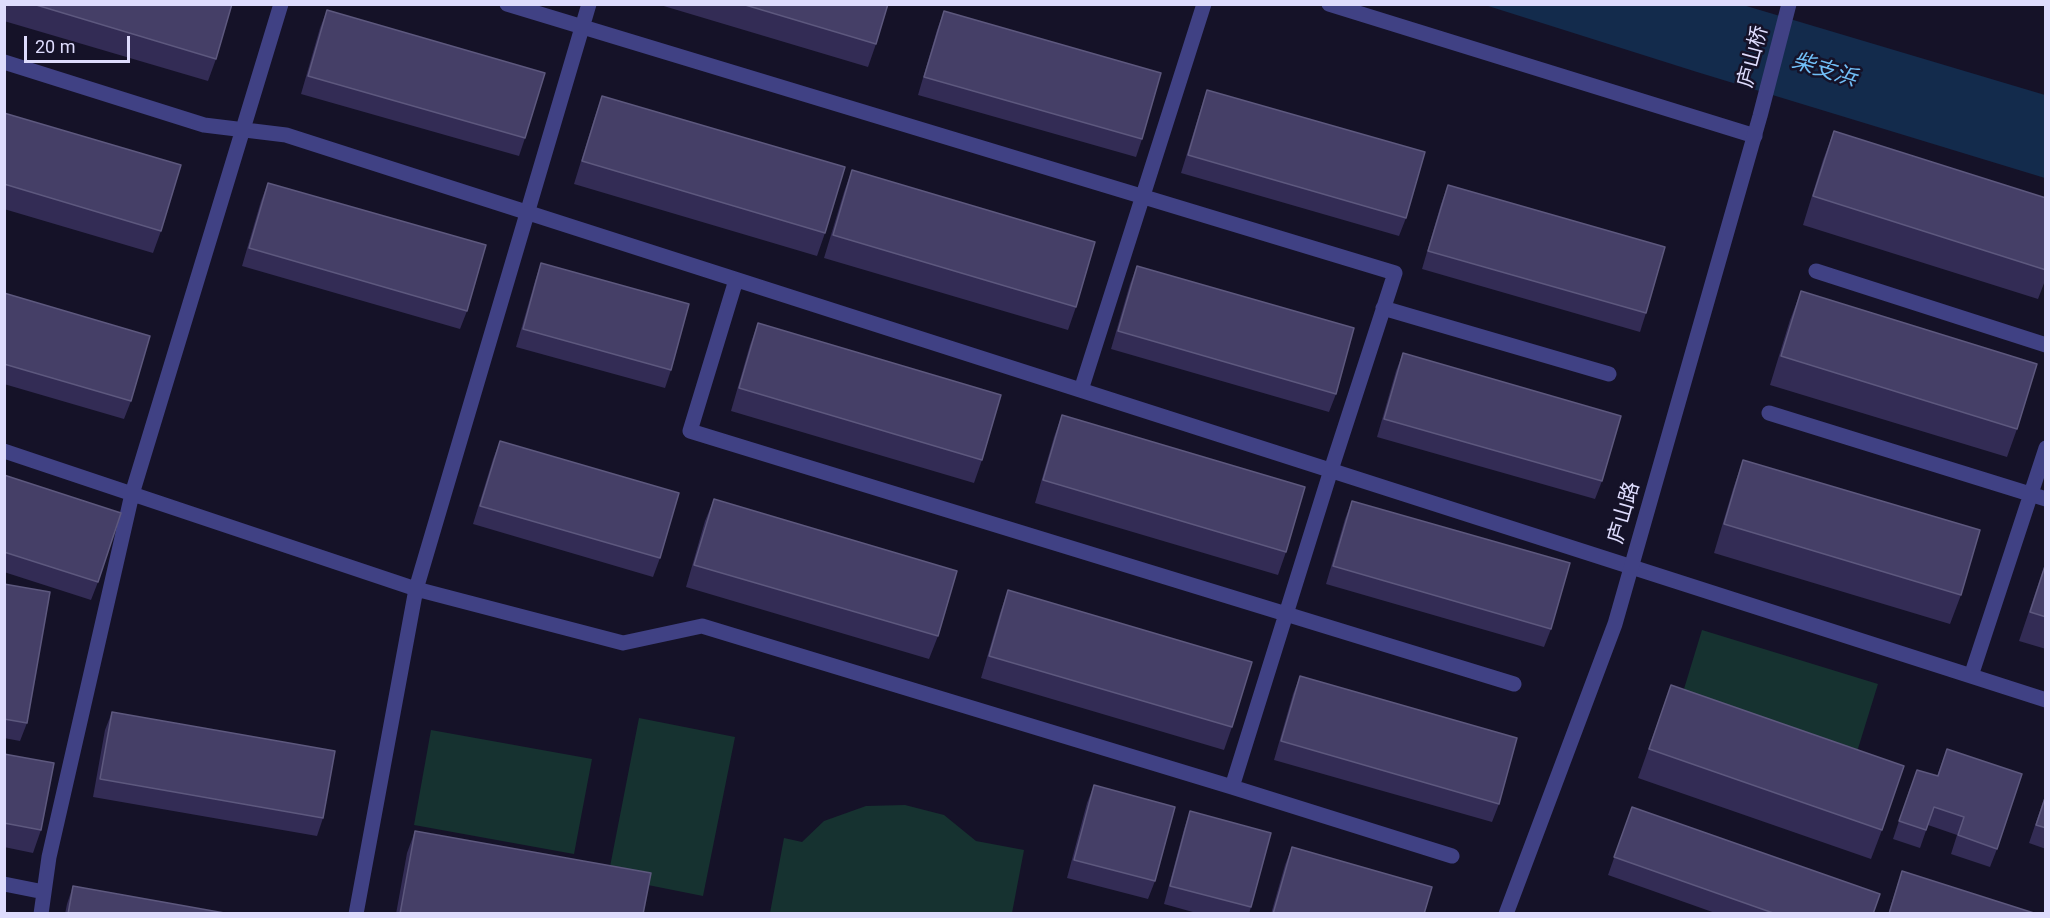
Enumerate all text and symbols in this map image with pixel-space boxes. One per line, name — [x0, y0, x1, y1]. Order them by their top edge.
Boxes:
street label: 庐山桥 — [1734, 23, 1774, 91]
scale bar — [27, 24, 134, 62]
text: 20 m — [35, 36, 75, 57]
water label: 柴支浜 — [1789, 49, 1859, 93]
street label: 庐山路 — [1604, 479, 1646, 547]

